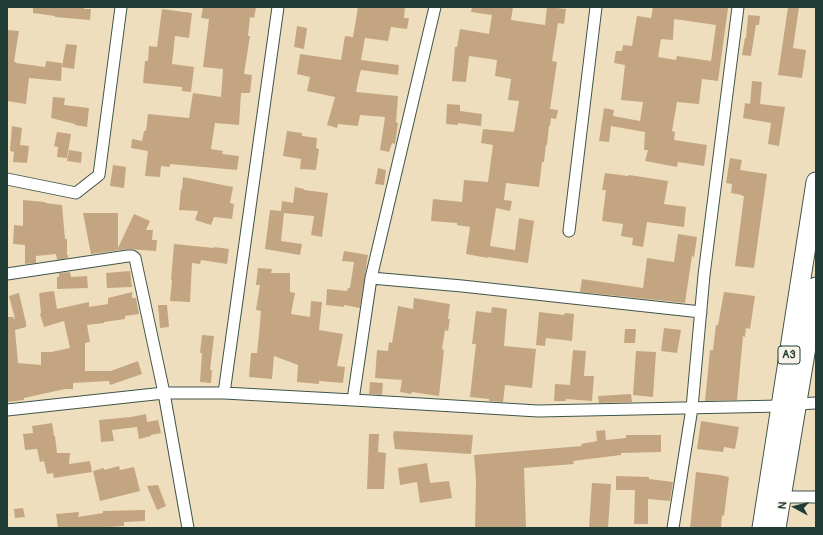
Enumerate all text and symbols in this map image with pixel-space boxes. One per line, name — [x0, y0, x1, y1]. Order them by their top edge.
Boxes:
road number: A3 — [778, 346, 800, 364]
north arrow — [775, 487, 815, 527]
text: N — [776, 501, 789, 510]

